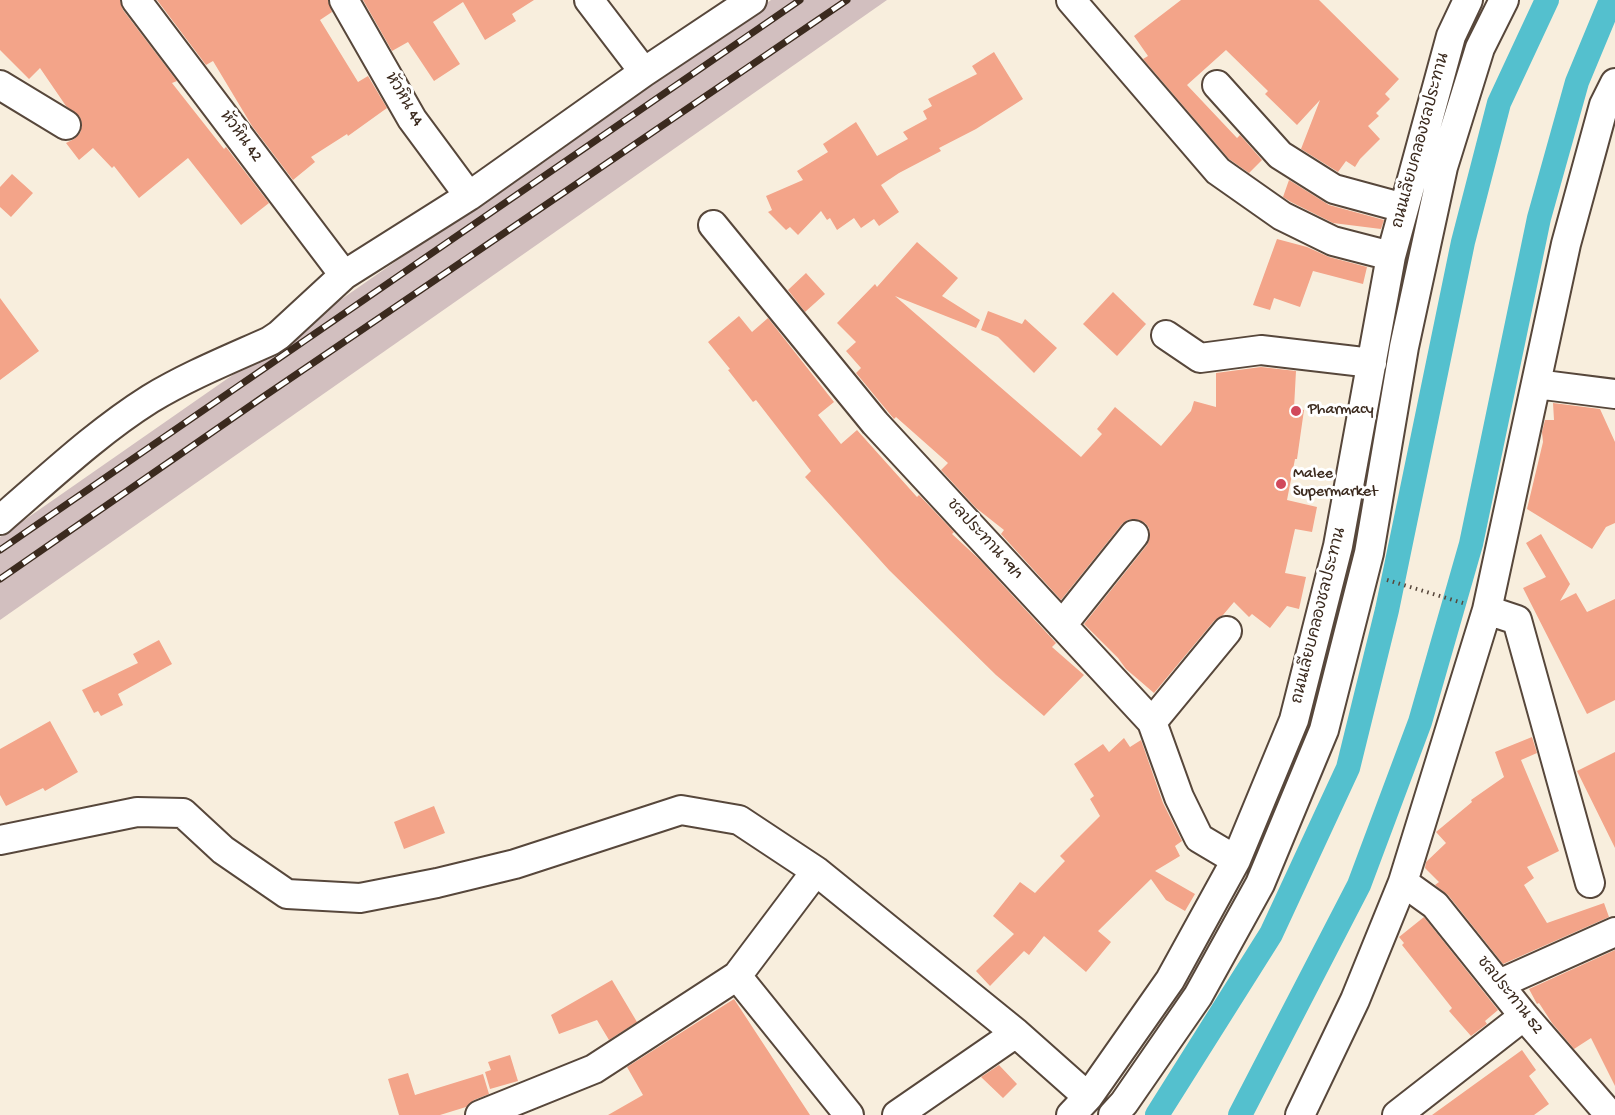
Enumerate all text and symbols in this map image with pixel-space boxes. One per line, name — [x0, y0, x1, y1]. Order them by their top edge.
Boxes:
street label: ถนนเลียบคลองชลประทาน — [1389, 51, 1455, 231]
street label: หัวหิน 44 — [380, 70, 426, 130]
street label: หัวหิน 42 — [215, 108, 265, 166]
place label: Pharmacy — [1308, 401, 1374, 421]
marker: Pharmacy — [1289, 404, 1303, 418]
place label: Malee Supermarket — [1293, 465, 1378, 503]
marker: Malee Supermarket — [1274, 477, 1288, 491]
street label: ชลประทาน 19/1 — [942, 496, 1026, 584]
street label: ถนนเลียบคลองชลประทาน — [1289, 526, 1351, 706]
street label: ชลประทาน 52 — [1472, 953, 1546, 1039]

